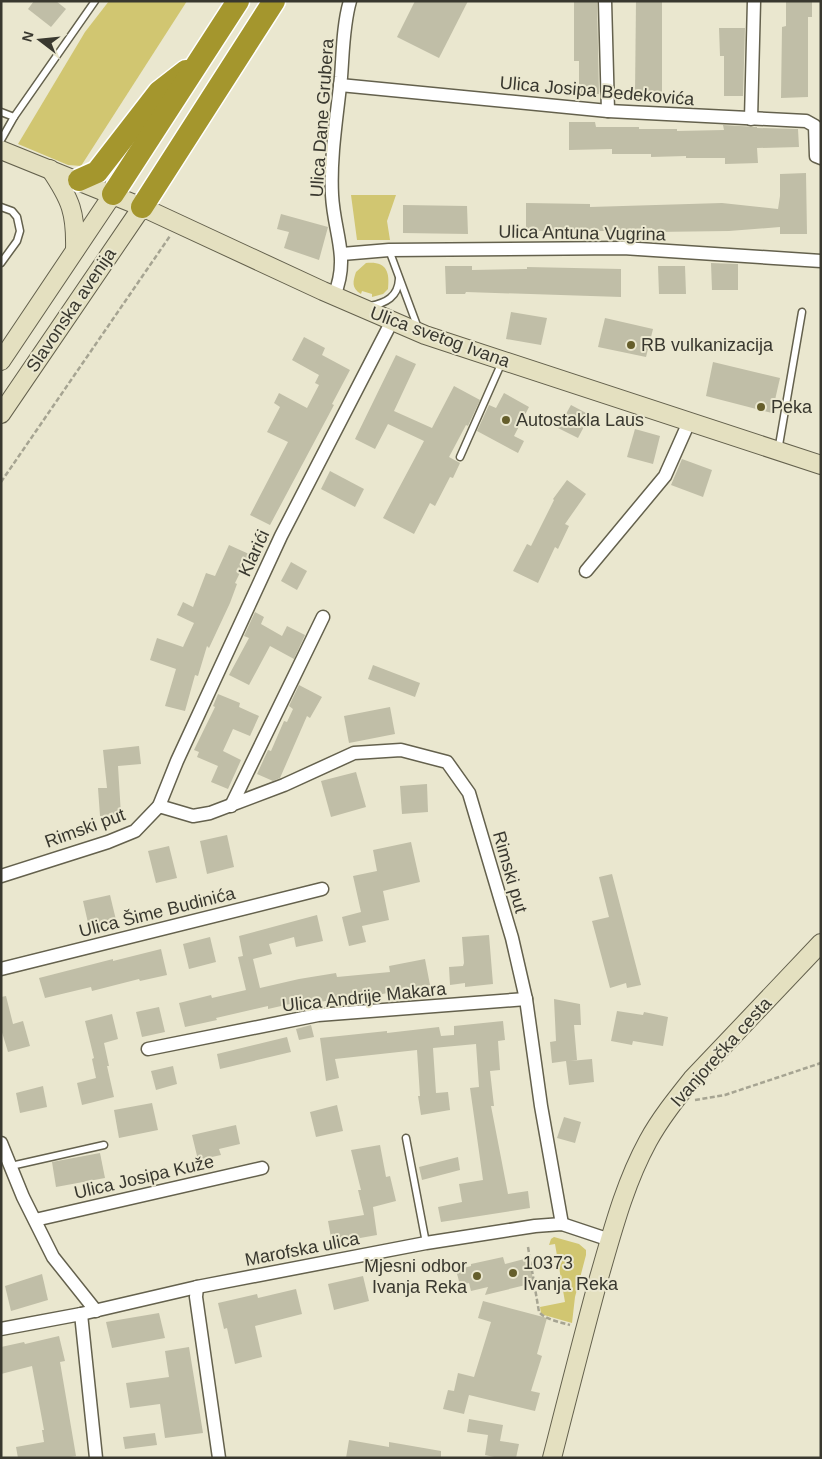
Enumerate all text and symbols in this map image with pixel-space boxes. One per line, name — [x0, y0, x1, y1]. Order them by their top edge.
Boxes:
north arrow — [15, 15, 65, 65]
text: N — [18, 29, 37, 43]
street label: Ulica Dane Grubera — [306, 37, 338, 198]
street label: Ulica Josipa Bedekovića — [499, 73, 696, 110]
street label: Ulica Antuna Vugrina — [498, 222, 667, 244]
street label: Slavonska avenija — [22, 243, 120, 376]
street label: Ulica svetog Ivana — [367, 302, 513, 372]
place label: RB vulkanizacija — [641, 335, 774, 355]
marker: RB vulkanizacija — [625, 339, 637, 351]
place label: Peka — [771, 397, 813, 417]
marker: Peka — [755, 401, 767, 413]
place label: Autostakla Laus — [516, 410, 644, 430]
marker: Autostakla Laus — [500, 414, 512, 426]
street label: Klarići — [235, 527, 273, 579]
street label: Rimski put — [42, 804, 128, 852]
street label: Rimski put — [489, 829, 531, 915]
street label: Ulica Šime Budinića — [77, 882, 238, 941]
street label: Ulica Andrije Makara — [281, 978, 448, 1016]
street label: Ivanjorečka cesta — [667, 993, 776, 1111]
street label: Ulica Josipa Kuže — [72, 1151, 216, 1203]
street label: Marofska ulica — [243, 1228, 362, 1270]
place label: 10373 Ivanja Reka — [523, 1253, 619, 1294]
place label: Mjesni odbor Ivanja Reka — [364, 1256, 468, 1297]
marker: 10373 Ivanja Reka — [507, 1267, 519, 1279]
marker: Mjesni odbor Ivanja Reka — [471, 1270, 483, 1282]

